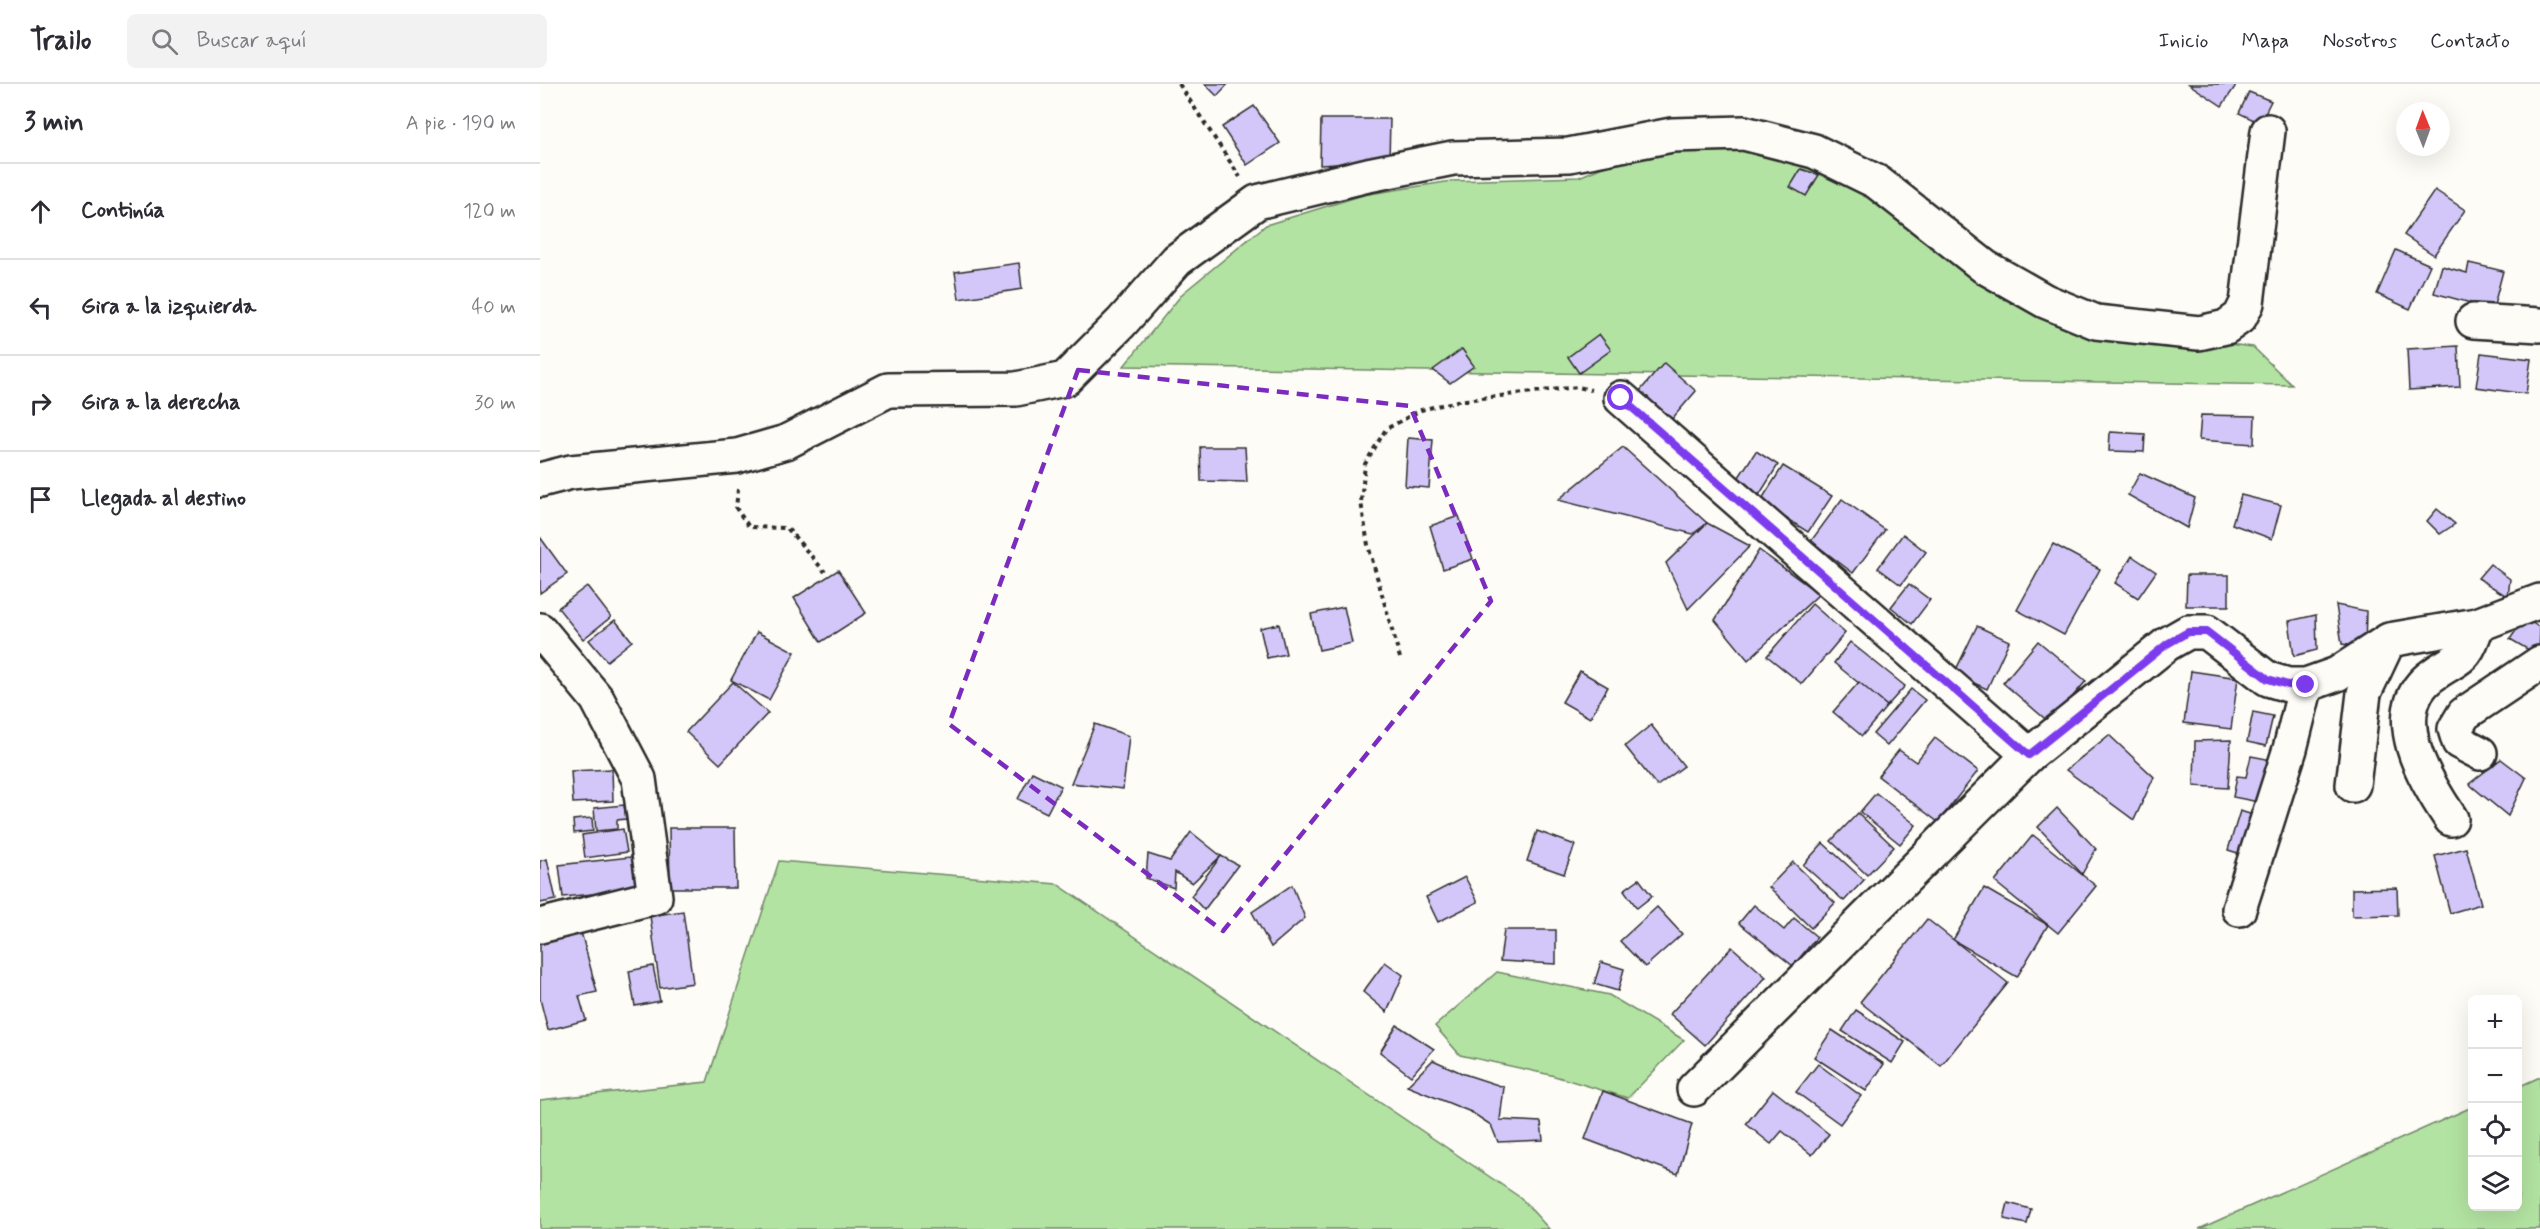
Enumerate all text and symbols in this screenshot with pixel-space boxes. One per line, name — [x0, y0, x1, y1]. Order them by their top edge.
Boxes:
search box — [127, 14, 547, 68]
text: Trailo — [30, 23, 91, 60]
icon: search — [148, 25, 181, 58]
text: Buscar aquí — [196, 27, 307, 55]
text: Inicio — [2159, 27, 2209, 55]
text: Mapa — [2242, 27, 2289, 55]
text: Nosotros — [2322, 27, 2397, 55]
text: Contacto — [2430, 27, 2510, 55]
north arrow — [2396, 102, 2450, 156]
text: 3 min — [24, 106, 84, 140]
text: A pie · 190 m — [406, 110, 516, 137]
icon: ahead — [24, 195, 57, 228]
text: Continúa — [81, 197, 165, 225]
text: 120 m — [463, 198, 516, 225]
icon: left — [24, 291, 57, 324]
text: Gira a la izquierda — [81, 293, 256, 321]
text: 40 m — [472, 294, 516, 321]
route start — [1607, 384, 1633, 410]
icon: right — [24, 387, 57, 420]
text: Gira a la derecha — [81, 389, 241, 417]
text: 30 m — [474, 390, 516, 417]
icon: arrive — [24, 483, 57, 516]
text: Llegada al destino — [81, 485, 246, 513]
route end — [2292, 671, 2318, 697]
map controls — [2468, 995, 2522, 1211]
button: + — [2468, 995, 2522, 1049]
button: − — [2468, 1049, 2522, 1103]
button: locate — [2468, 1103, 2522, 1157]
button: layers — [2468, 1157, 2522, 1211]

